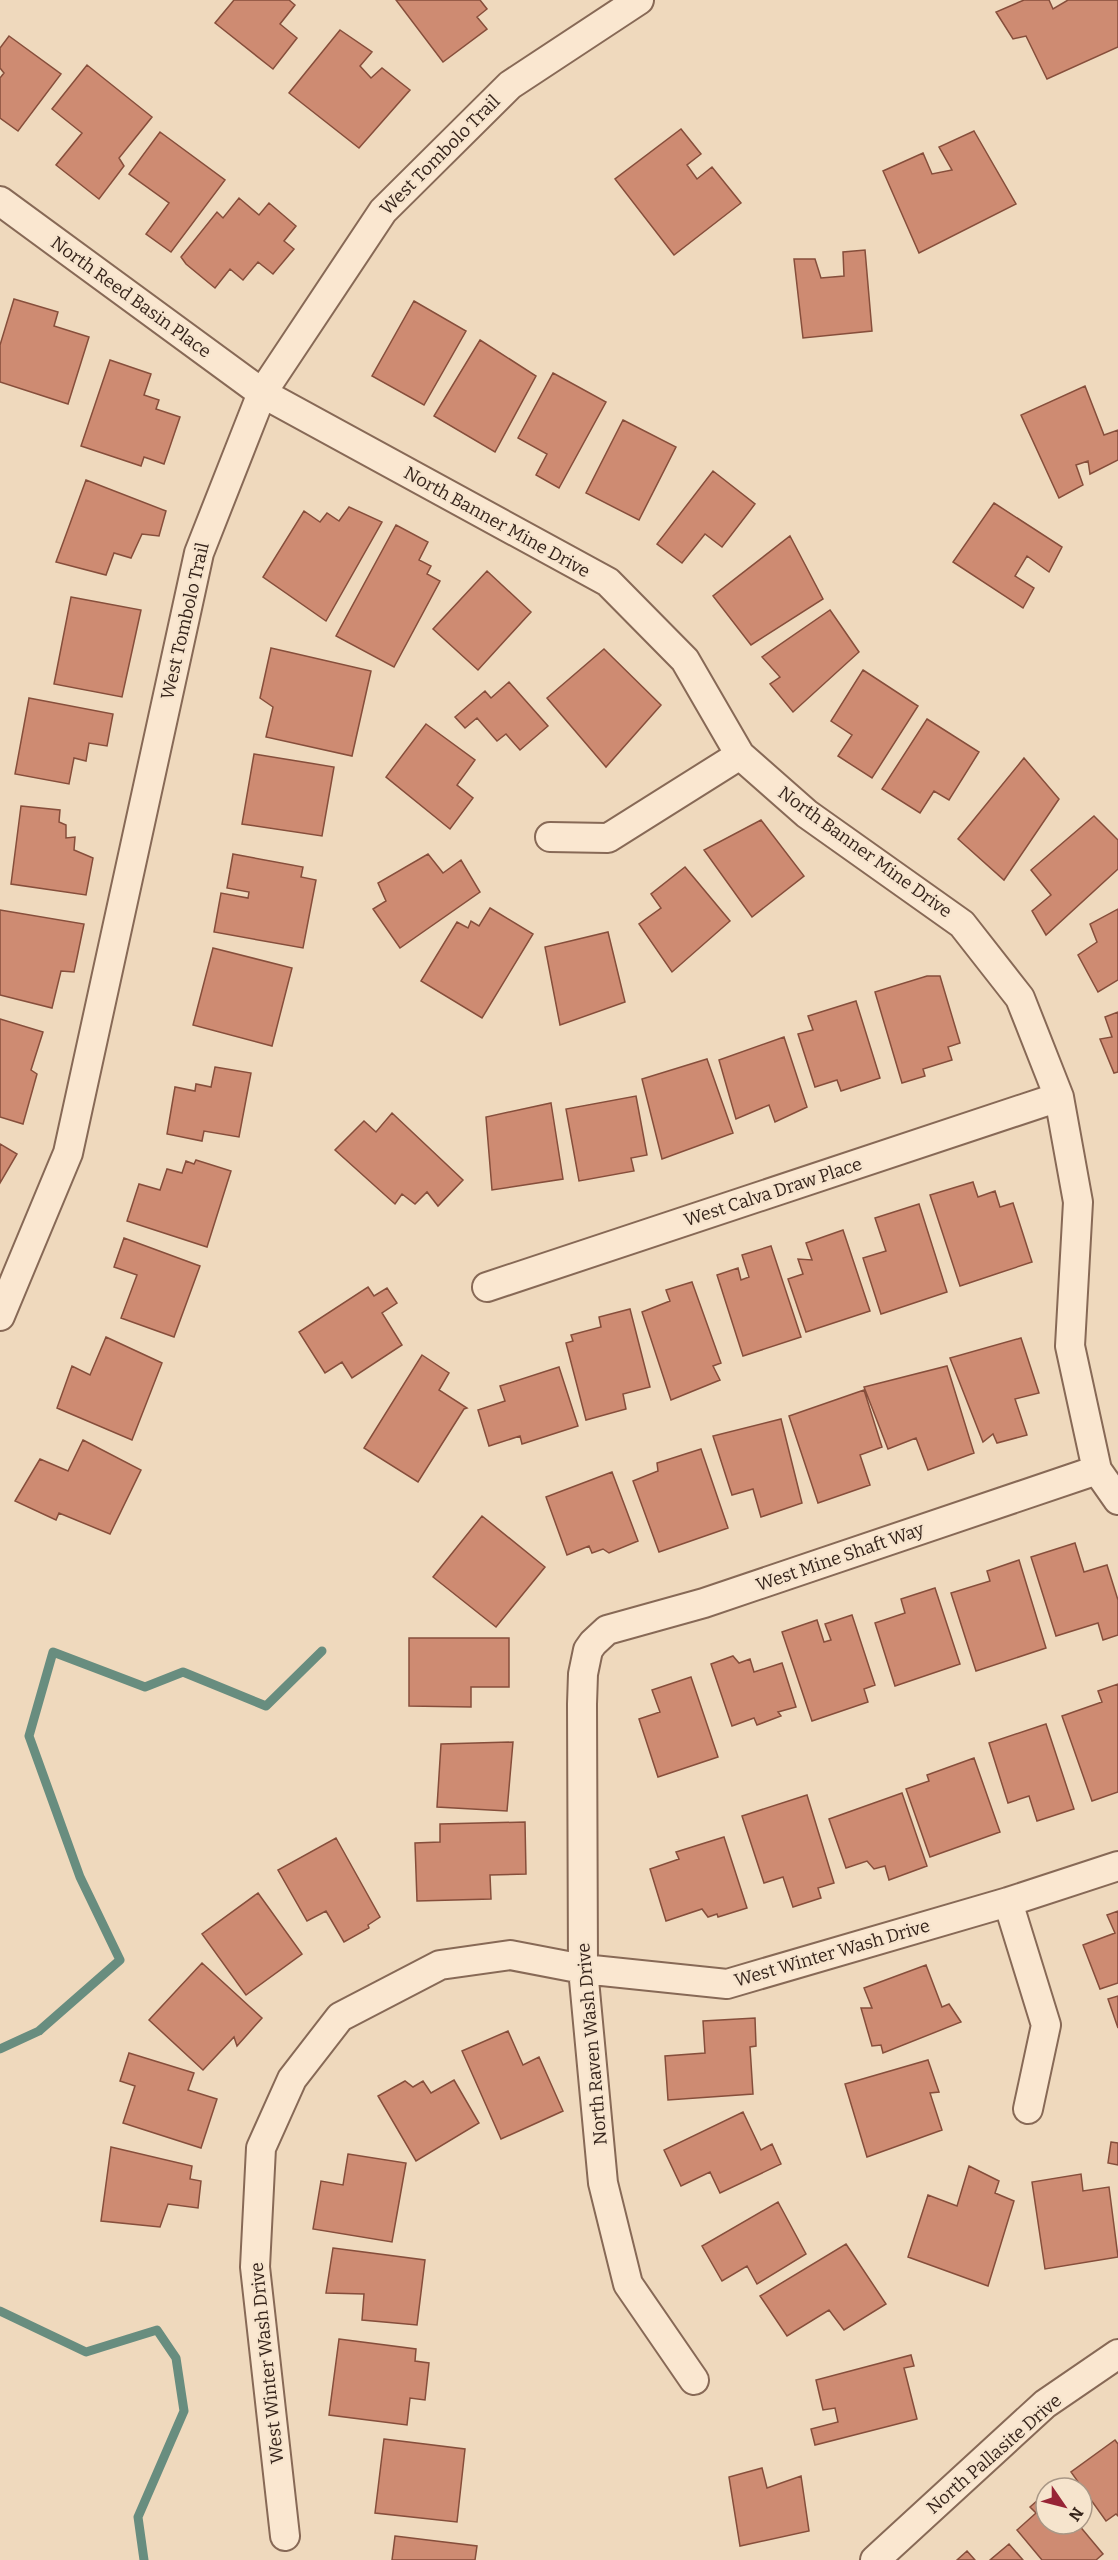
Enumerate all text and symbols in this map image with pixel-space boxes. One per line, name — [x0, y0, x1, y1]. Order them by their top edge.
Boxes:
street label: West Tombolo Trail — [375, 90, 505, 220]
street label: North Reed Basin Place — [47, 231, 215, 363]
street label: North Banner Mine Drive — [400, 462, 594, 582]
street label: West Tombolo Trail — [156, 540, 214, 702]
street label: North Banner Mine Drive — [774, 782, 956, 922]
street label: West Calva Draw Place — [681, 1153, 865, 1231]
street label: West Mine Shaft Way — [753, 1518, 927, 1596]
street label: West Winter Wash Drive — [732, 1915, 932, 1991]
street label: North Raven Wash Drive — [572, 1942, 612, 2146]
street label: West Winter Wash Drive — [245, 2261, 289, 2465]
street label: North Pallasite Drive — [922, 2389, 1066, 2519]
north arrow — [1034, 2476, 1094, 2536]
text: N — [1065, 2504, 1087, 2525]

